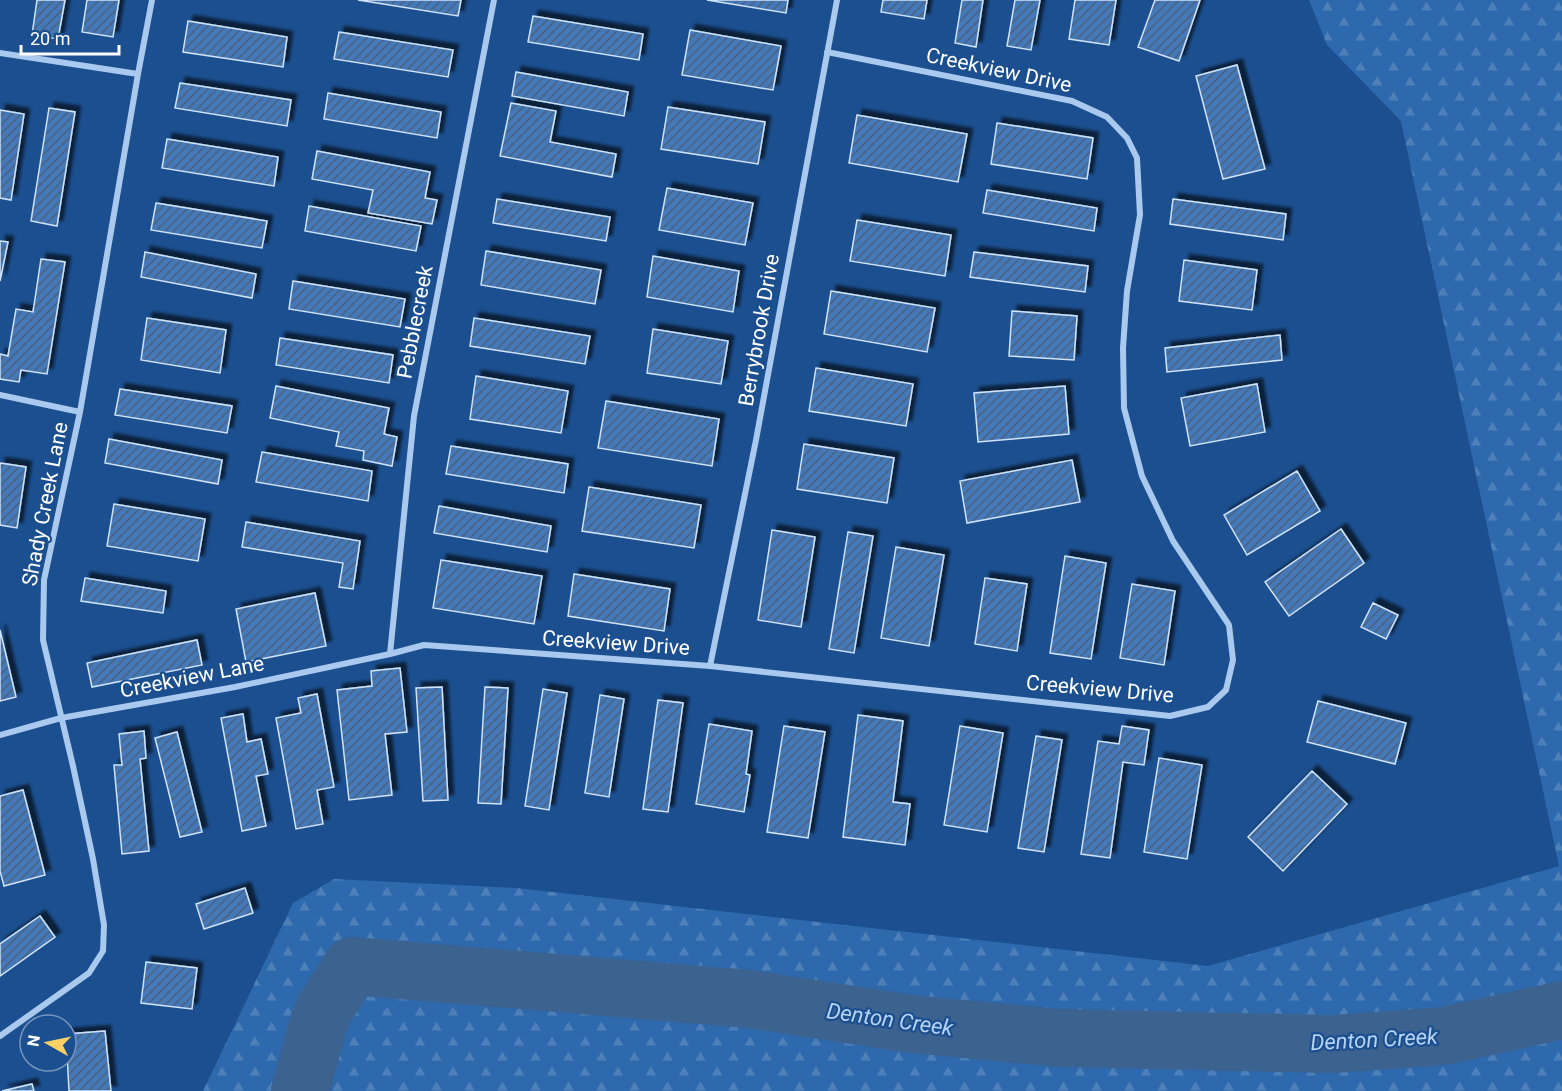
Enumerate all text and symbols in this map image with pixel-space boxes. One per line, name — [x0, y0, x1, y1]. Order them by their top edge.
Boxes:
scale bar — [21, 18, 118, 56]
text: 20 m — [30, 28, 70, 49]
street label: Creekview Drive — [924, 43, 1074, 97]
street label: Berrybrook Drive — [734, 252, 784, 408]
street label: Pebblecreek — [392, 263, 438, 381]
street label: Shady Creek Lane — [17, 420, 73, 588]
street label: Creekview Drive — [541, 626, 691, 660]
street label: Creekview Lane — [118, 651, 266, 703]
street label: Creekview Drive — [1025, 671, 1175, 707]
water label: Denton Creek — [825, 998, 956, 1041]
north arrow — [18, 1013, 78, 1073]
water label: Denton Creek — [1310, 1024, 1440, 1055]
text: N — [23, 1034, 44, 1048]

